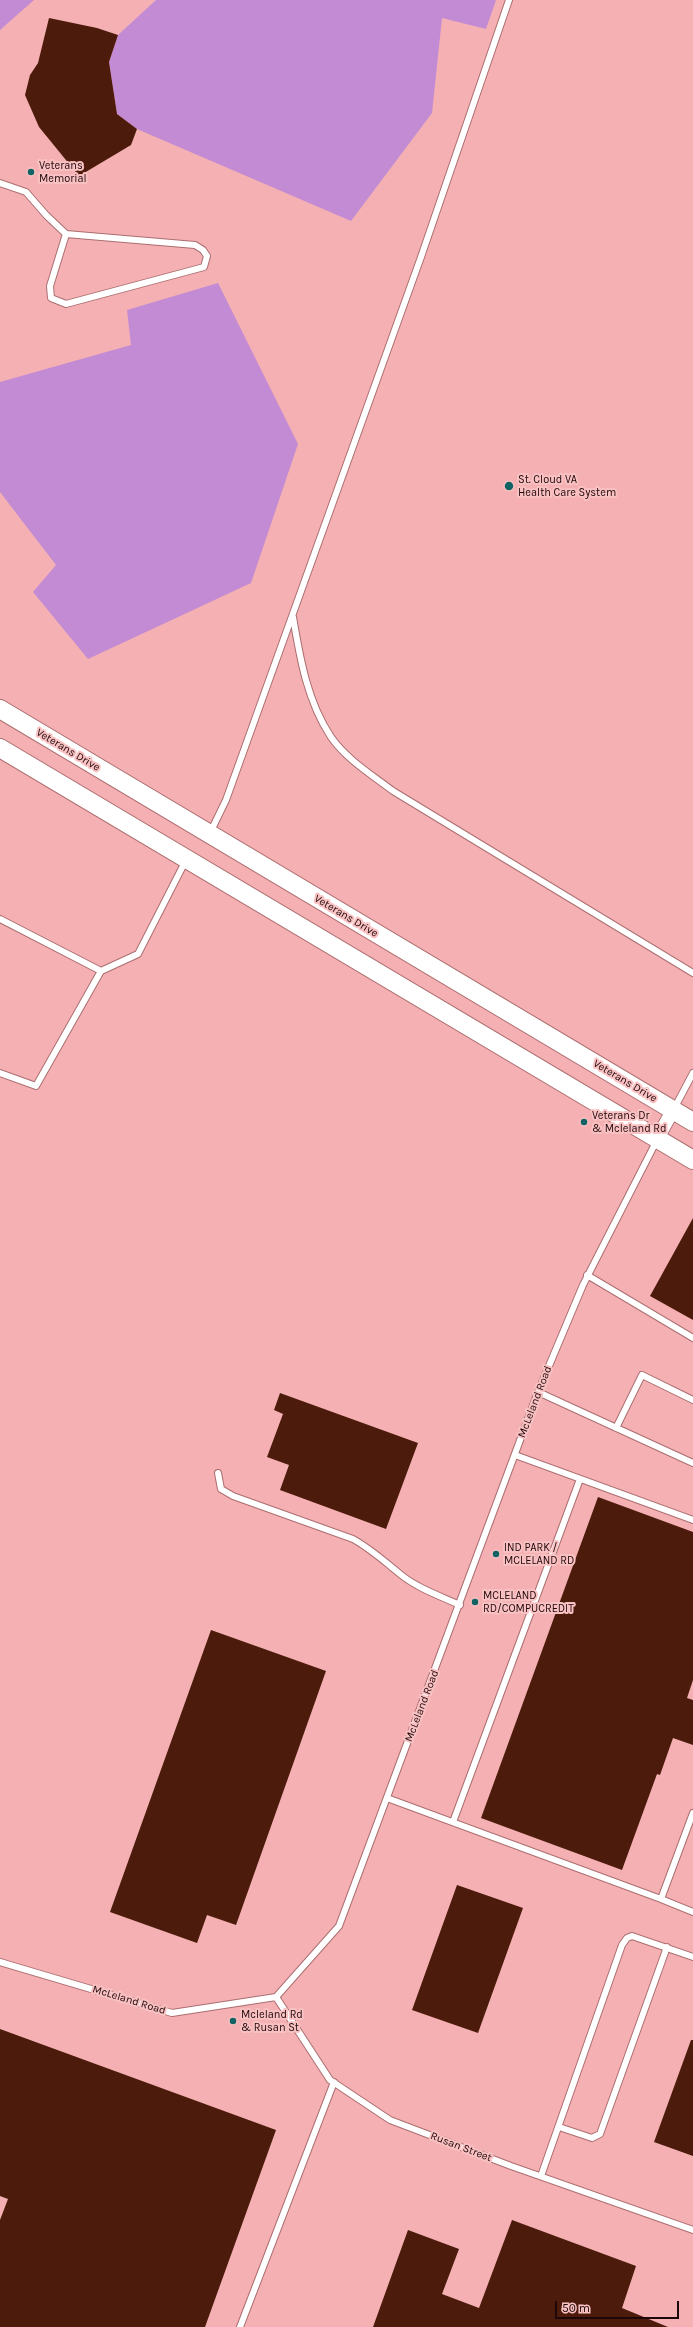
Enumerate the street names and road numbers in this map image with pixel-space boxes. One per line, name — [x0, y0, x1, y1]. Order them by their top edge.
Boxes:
street label: Veterans Drive — [34, 726, 102, 774]
street label: Veterans Drive — [312, 892, 380, 940]
street label: Veterans Drive — [591, 1057, 659, 1105]
street label: McLeland Road — [515, 1364, 555, 1440]
street label: McLeland Road — [402, 1668, 442, 1744]
street label: McLeland Road — [91, 1983, 167, 2017]
street label: Rusan Street — [428, 2129, 494, 2165]

